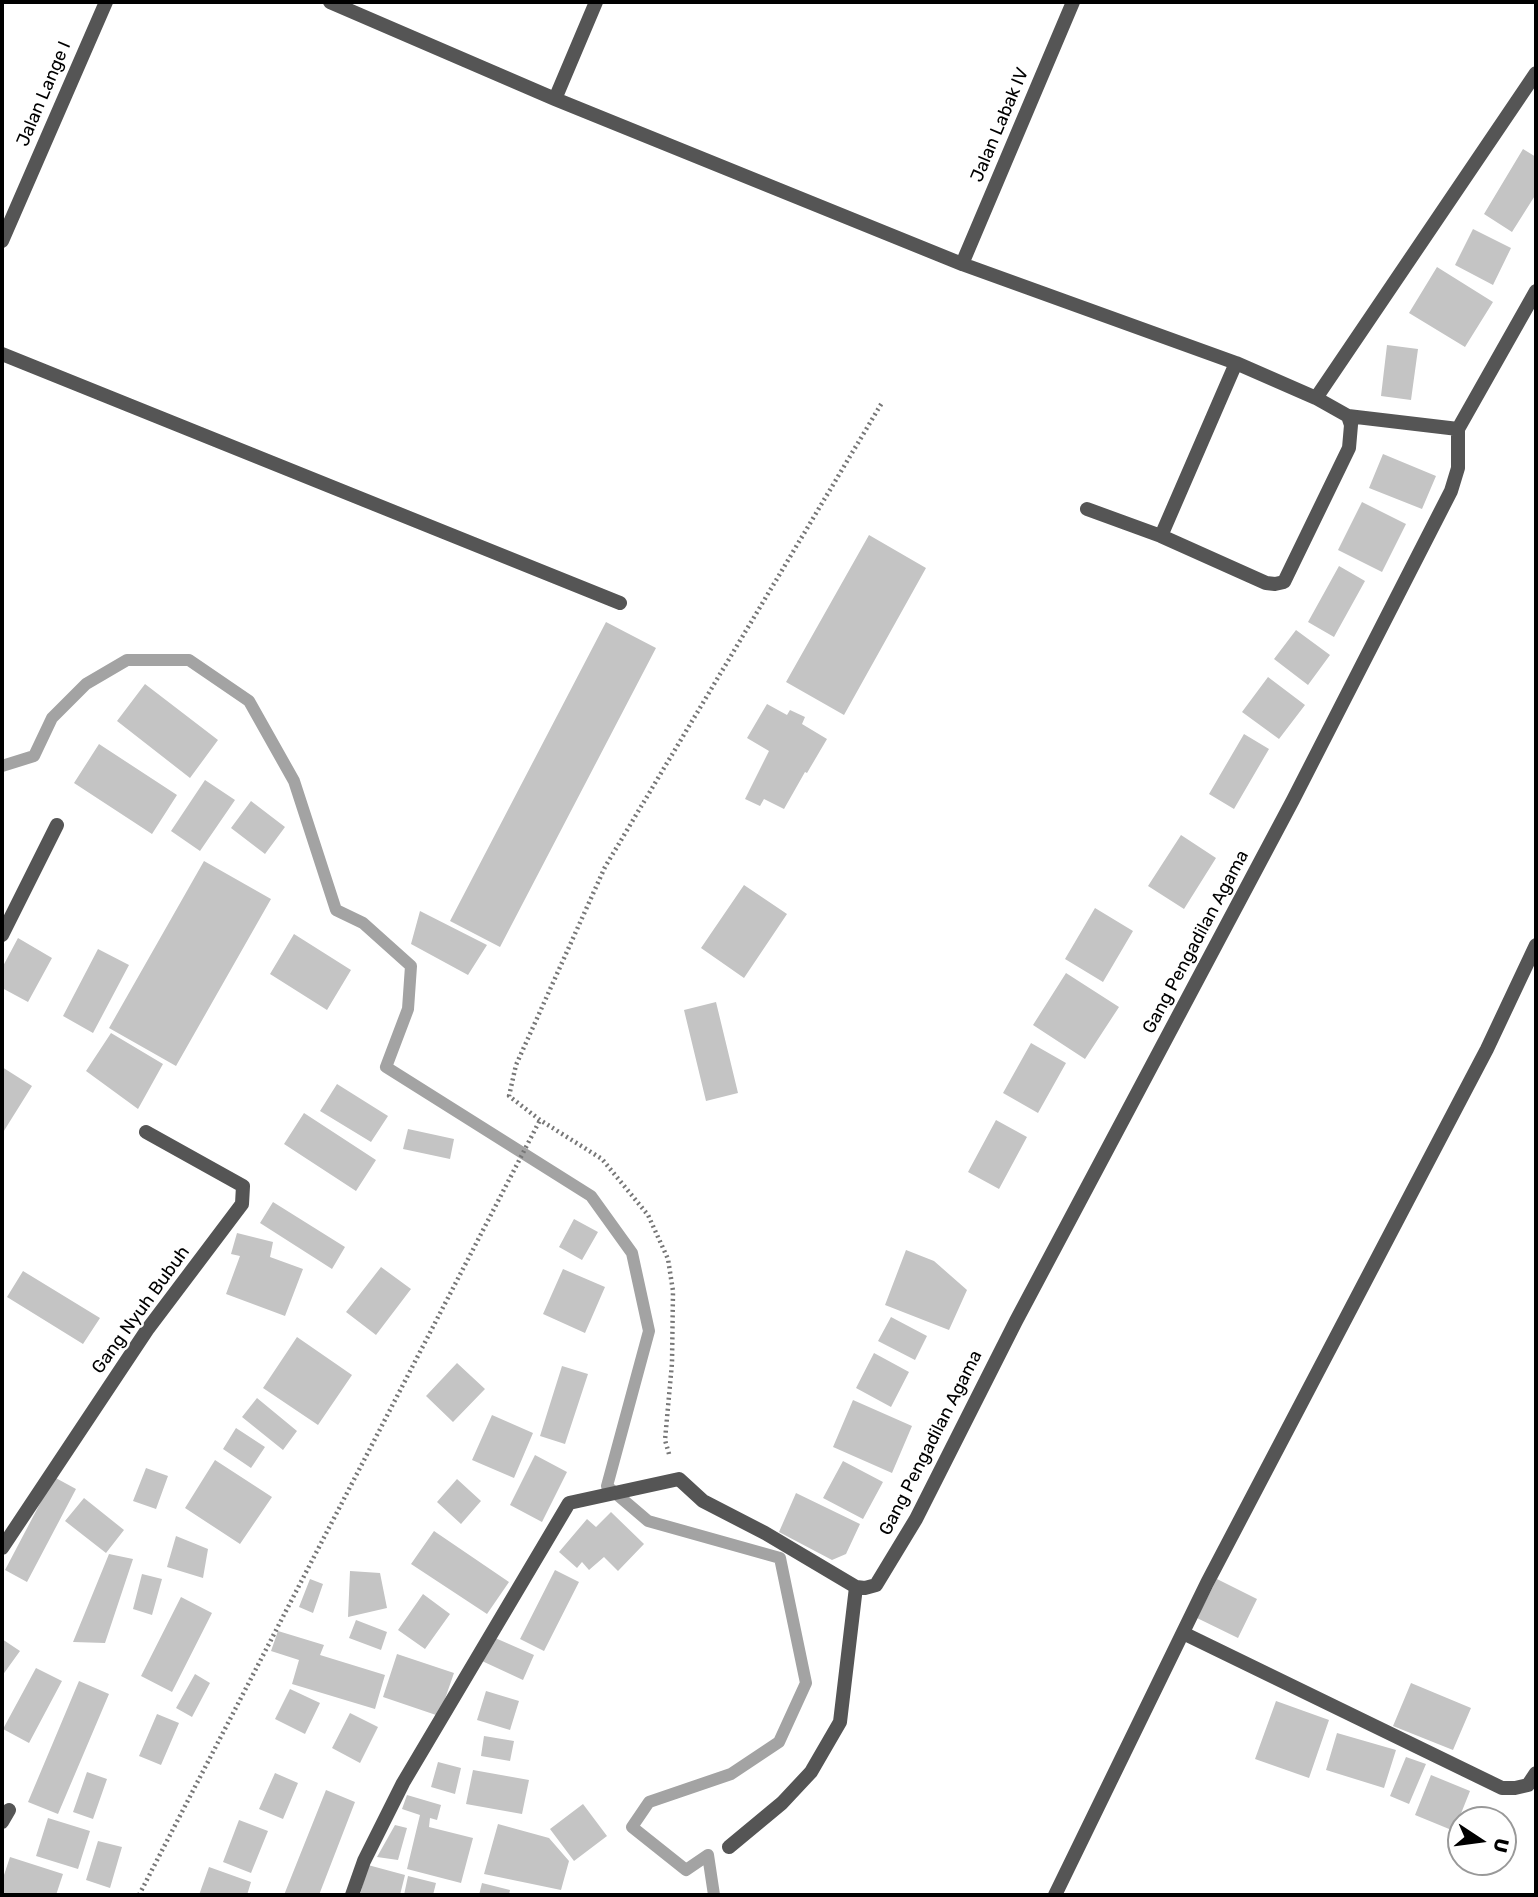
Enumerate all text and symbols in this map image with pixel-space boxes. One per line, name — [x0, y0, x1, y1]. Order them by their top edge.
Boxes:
street label: Jalan Lange I — [12, 38, 76, 150]
street label: Jalan Labak IV — [966, 65, 1034, 185]
street label: Gang Pengadilan Agama — [1138, 847, 1254, 1037]
street label: Gang Nyuh Bubuh — [88, 1242, 194, 1378]
street label: Gang Pengadilan Agama — [875, 1347, 987, 1539]
north arrow — [1447, 1806, 1517, 1876]
text: U — [1488, 1836, 1514, 1855]

